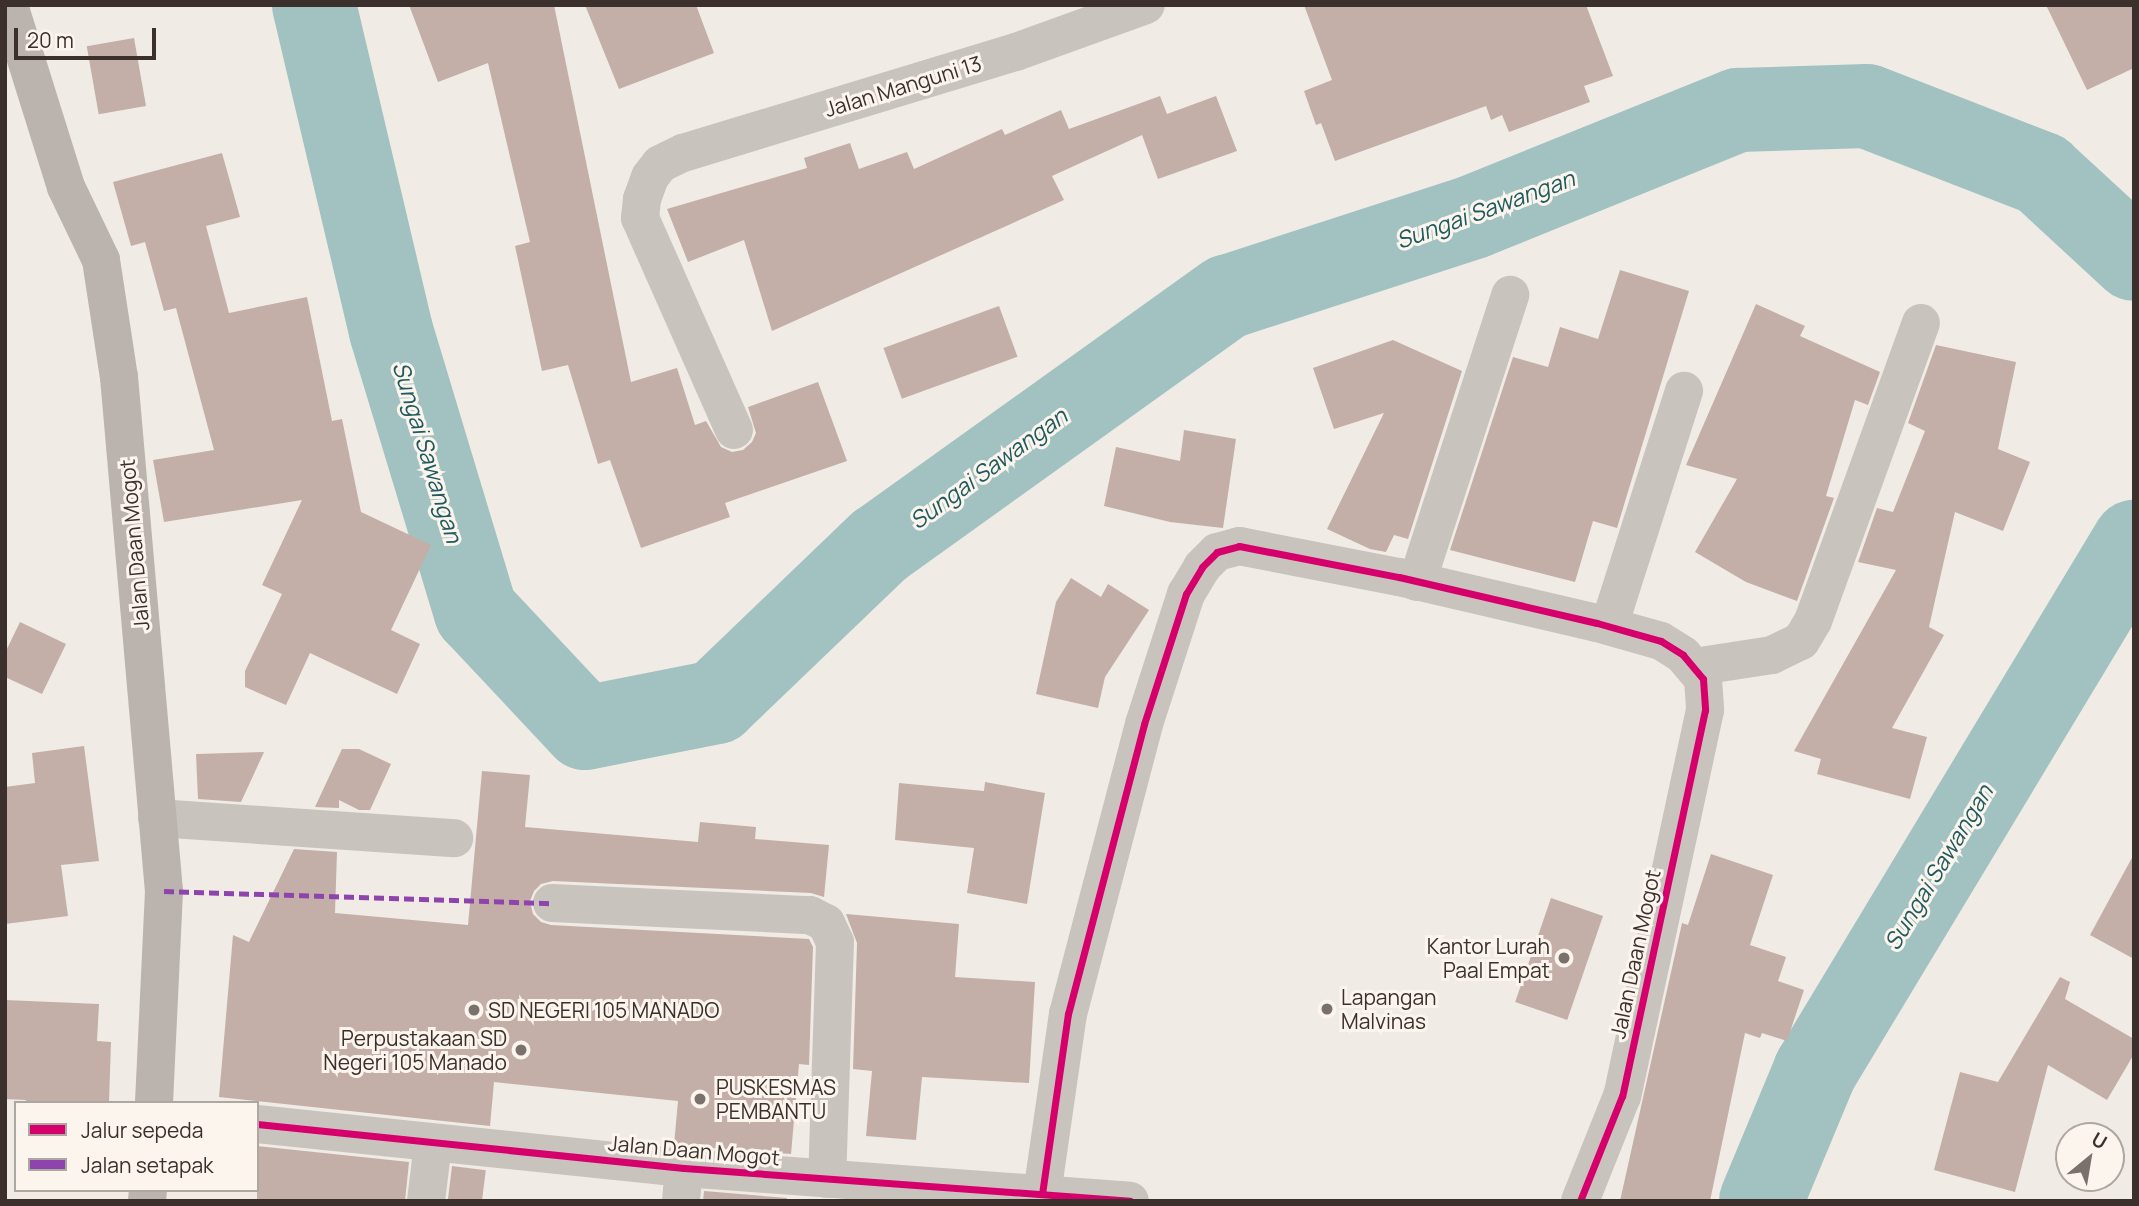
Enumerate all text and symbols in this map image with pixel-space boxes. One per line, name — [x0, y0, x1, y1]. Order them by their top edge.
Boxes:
scale bar — [18, 14, 159, 58]
text: 20 m — [27, 26, 74, 54]
street label: Jalan Manguni 13 — [822, 50, 984, 122]
water label: Sungai Sawangan — [1392, 164, 1578, 254]
water label: Sungai Sawangan — [387, 358, 469, 546]
water label: Sungai Sawangan — [904, 402, 1072, 534]
street label: Jalan Daan Mogot — [114, 458, 154, 632]
water label: Sungai Sawangan — [1878, 779, 1998, 955]
street label: Jalan Daan Mogot — [1605, 867, 1665, 1041]
place label: Kantor Lurah Paal Empat — [1427, 933, 1550, 983]
marker: Kantor Lurah Paal Empat — [1556, 950, 1572, 966]
place label: Lapangan Malvinas — [1341, 984, 1437, 1034]
place label: SD NEGERI 105 MANADO — [488, 997, 719, 1023]
marker: Lapangan Malvinas — [1319, 1001, 1335, 1017]
marker: SD NEGERI 105 MANADO — [466, 1002, 482, 1018]
place label: Perpustakaan SD Negeri 105 Manado — [323, 1025, 507, 1075]
marker: Perpustakaan SD Negeri 105 Manado — [513, 1042, 529, 1058]
place label: PUSKESMAS PEMBANTU — [716, 1074, 836, 1124]
marker: PUSKESMAS PEMBANTU — [690, 1089, 710, 1109]
legend — [14, 1101, 259, 1192]
text: Jalur sepeda — [81, 1116, 203, 1144]
north arrow — [2055, 1122, 2125, 1192]
text: U — [2087, 1126, 2112, 1155]
street label: Jalan Daan Mogot — [607, 1130, 781, 1170]
text: Jalan setapak — [81, 1151, 214, 1179]

